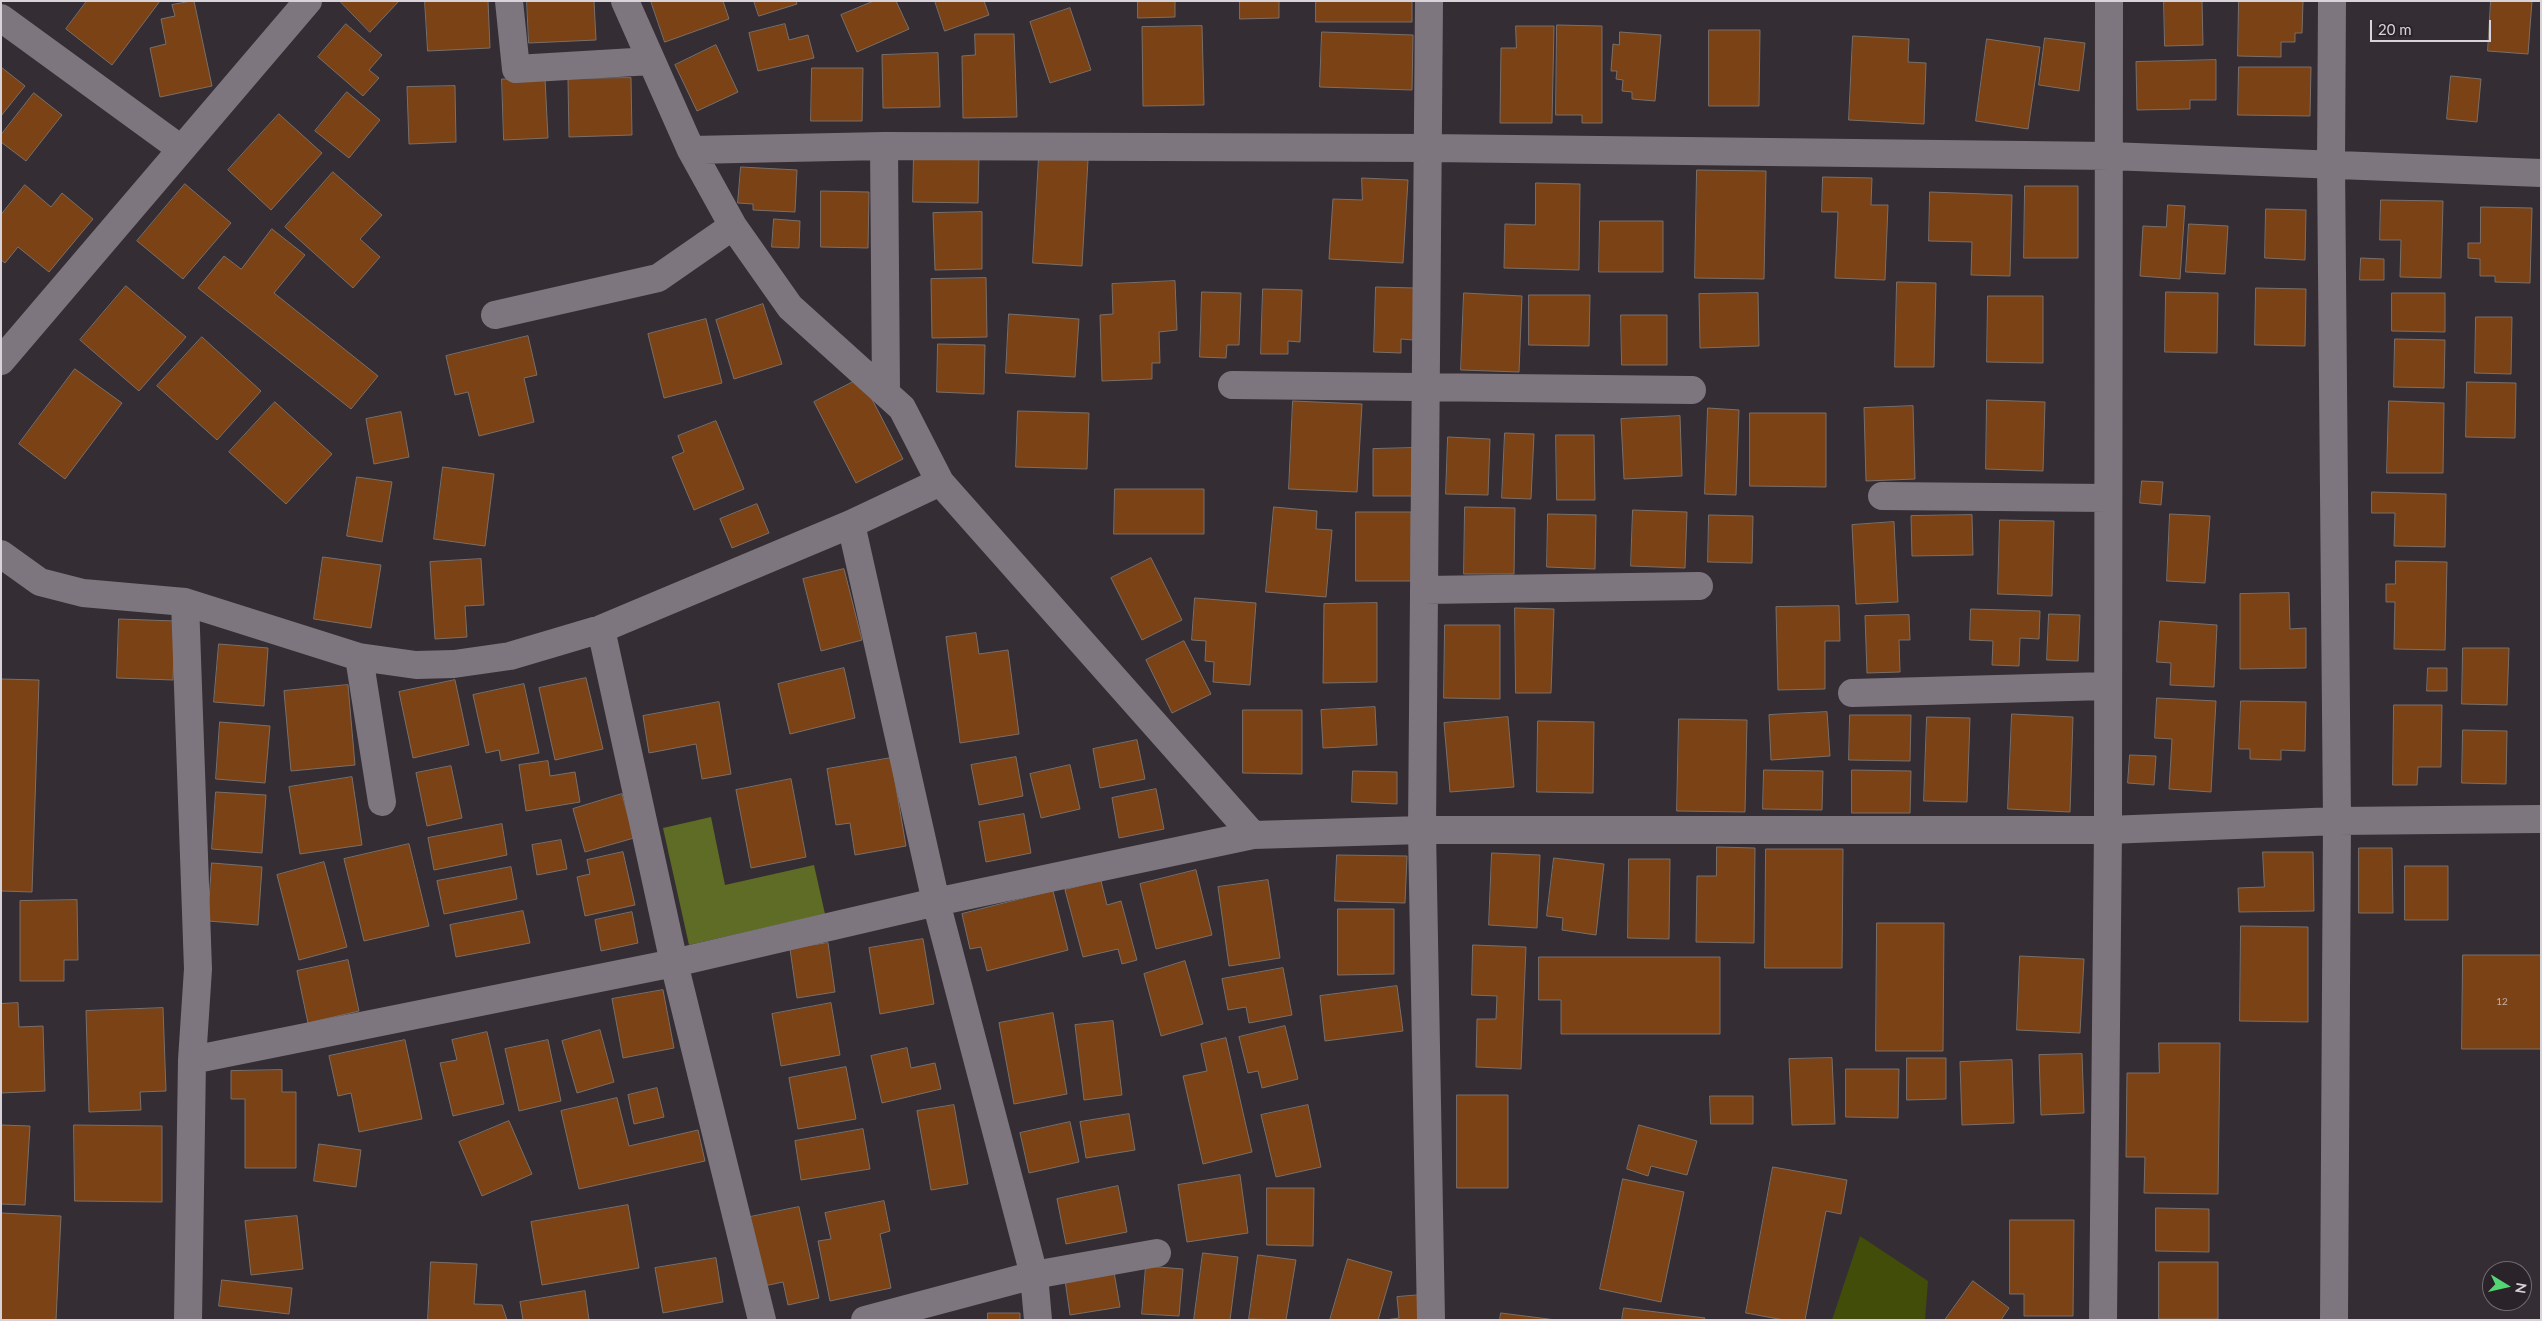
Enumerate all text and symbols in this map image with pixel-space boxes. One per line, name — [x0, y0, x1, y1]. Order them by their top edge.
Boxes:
scale bar — [2372, 10, 2493, 42]
text: 20 m — [2378, 20, 2412, 38]
house number: 12 — [2496, 996, 2508, 1008]
north arrow — [2482, 1261, 2532, 1311]
text: N — [2512, 1282, 2531, 1295]

